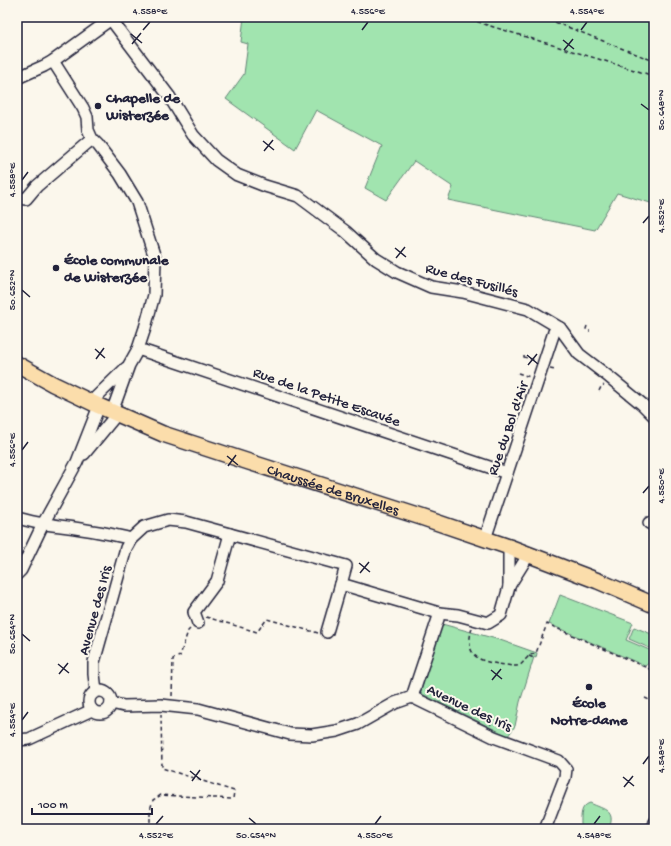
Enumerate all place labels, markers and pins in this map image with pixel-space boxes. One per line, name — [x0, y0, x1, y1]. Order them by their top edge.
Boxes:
place label: Chapelle de Wisterzée — [105, 90, 181, 125]
marker: Chapelle de Wisterzée — [93, 101, 103, 111]
place label: École communale de Wisterzée — [64, 252, 170, 287]
marker: École communale de Wisterzée — [51, 263, 61, 273]
marker: École Notre-dame — [584, 682, 594, 692]
place label: École Notre-dame — [551, 695, 629, 730]

